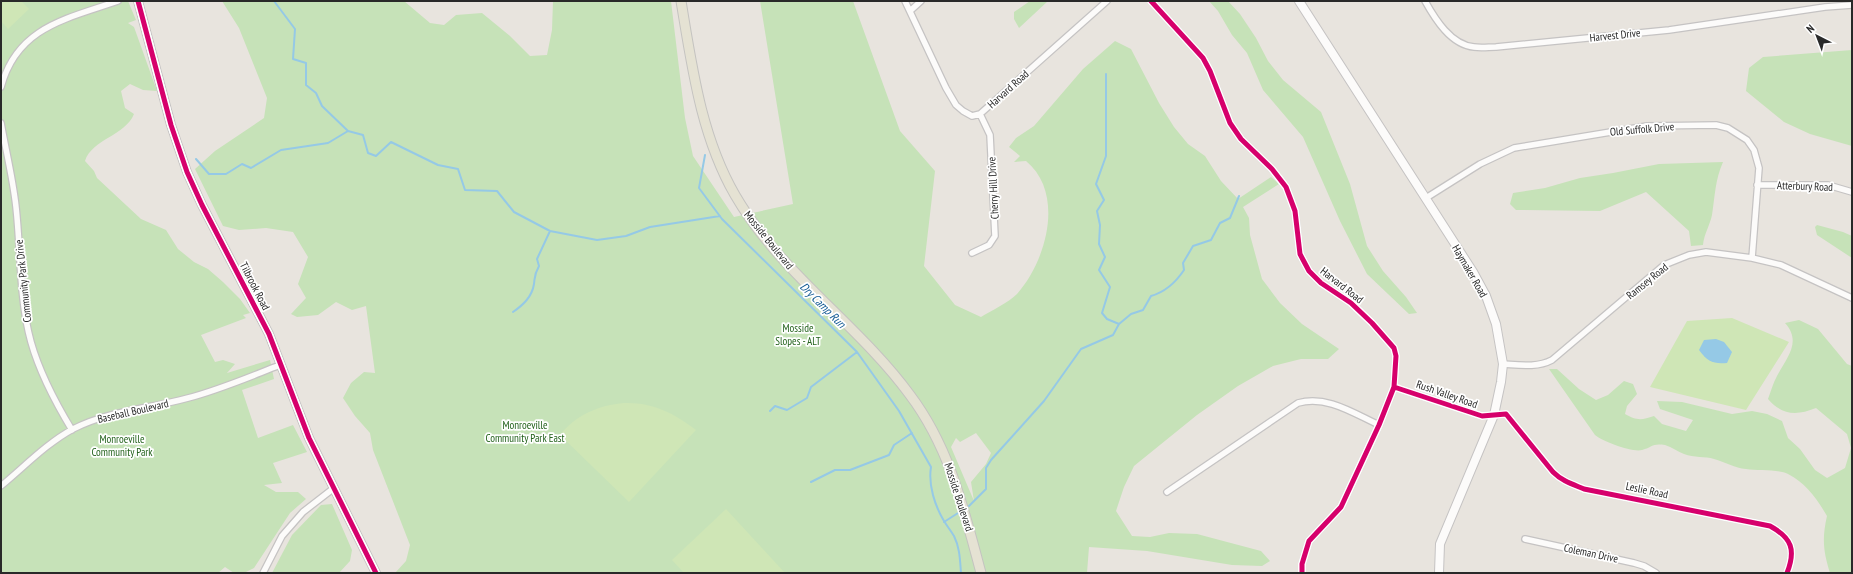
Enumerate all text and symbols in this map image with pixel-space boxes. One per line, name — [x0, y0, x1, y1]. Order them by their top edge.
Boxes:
north arrow — [1797, 16, 1837, 56]
text: N — [1803, 21, 1817, 36]
street label: Harvest Drive — [1589, 25, 1642, 45]
street label: Harvard Road — [984, 67, 1032, 111]
street label: Old Suffolk Drive — [1609, 119, 1675, 139]
street label: Cherry Hill Drive — [984, 156, 1002, 219]
street label: Atterbury Road — [1777, 178, 1833, 194]
street label: Mosside Boulevard — [741, 208, 797, 272]
street label: Community Park Drive — [12, 238, 34, 323]
street label: Haymaker Road — [1449, 242, 1491, 300]
street label: Tilbrook Road — [237, 260, 273, 313]
street label: Ramsey Road — [1623, 260, 1671, 302]
street label: Harvard Road — [1318, 264, 1367, 306]
water label: Dry Camp Run — [797, 279, 849, 331]
park label: Mosside Slopes - ALT — [775, 321, 821, 348]
street label: Rush Valley Road — [1414, 377, 1480, 411]
street label: Baseball Boulevard — [96, 396, 170, 426]
park label: Monroeville Community Park East — [485, 418, 565, 445]
park label: Monroeville Community Park — [91, 432, 153, 459]
street label: Mosside Boulevard — [941, 461, 977, 533]
street label: Leslie Road — [1625, 479, 1670, 501]
street label: Coleman Drive — [1563, 540, 1620, 566]

